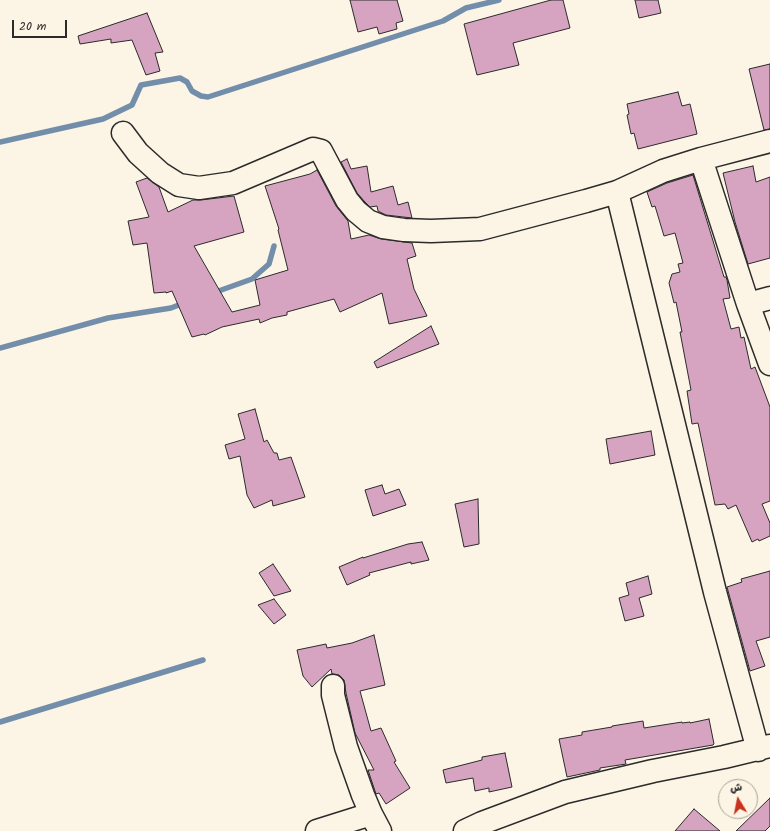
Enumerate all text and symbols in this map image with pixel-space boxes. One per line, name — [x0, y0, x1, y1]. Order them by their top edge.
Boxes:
scale bar — [14, 12, 69, 38]
text: 20 m — [19, 17, 46, 36]
text: ش — [729, 778, 744, 798]
north arrow — [718, 779, 758, 819]

